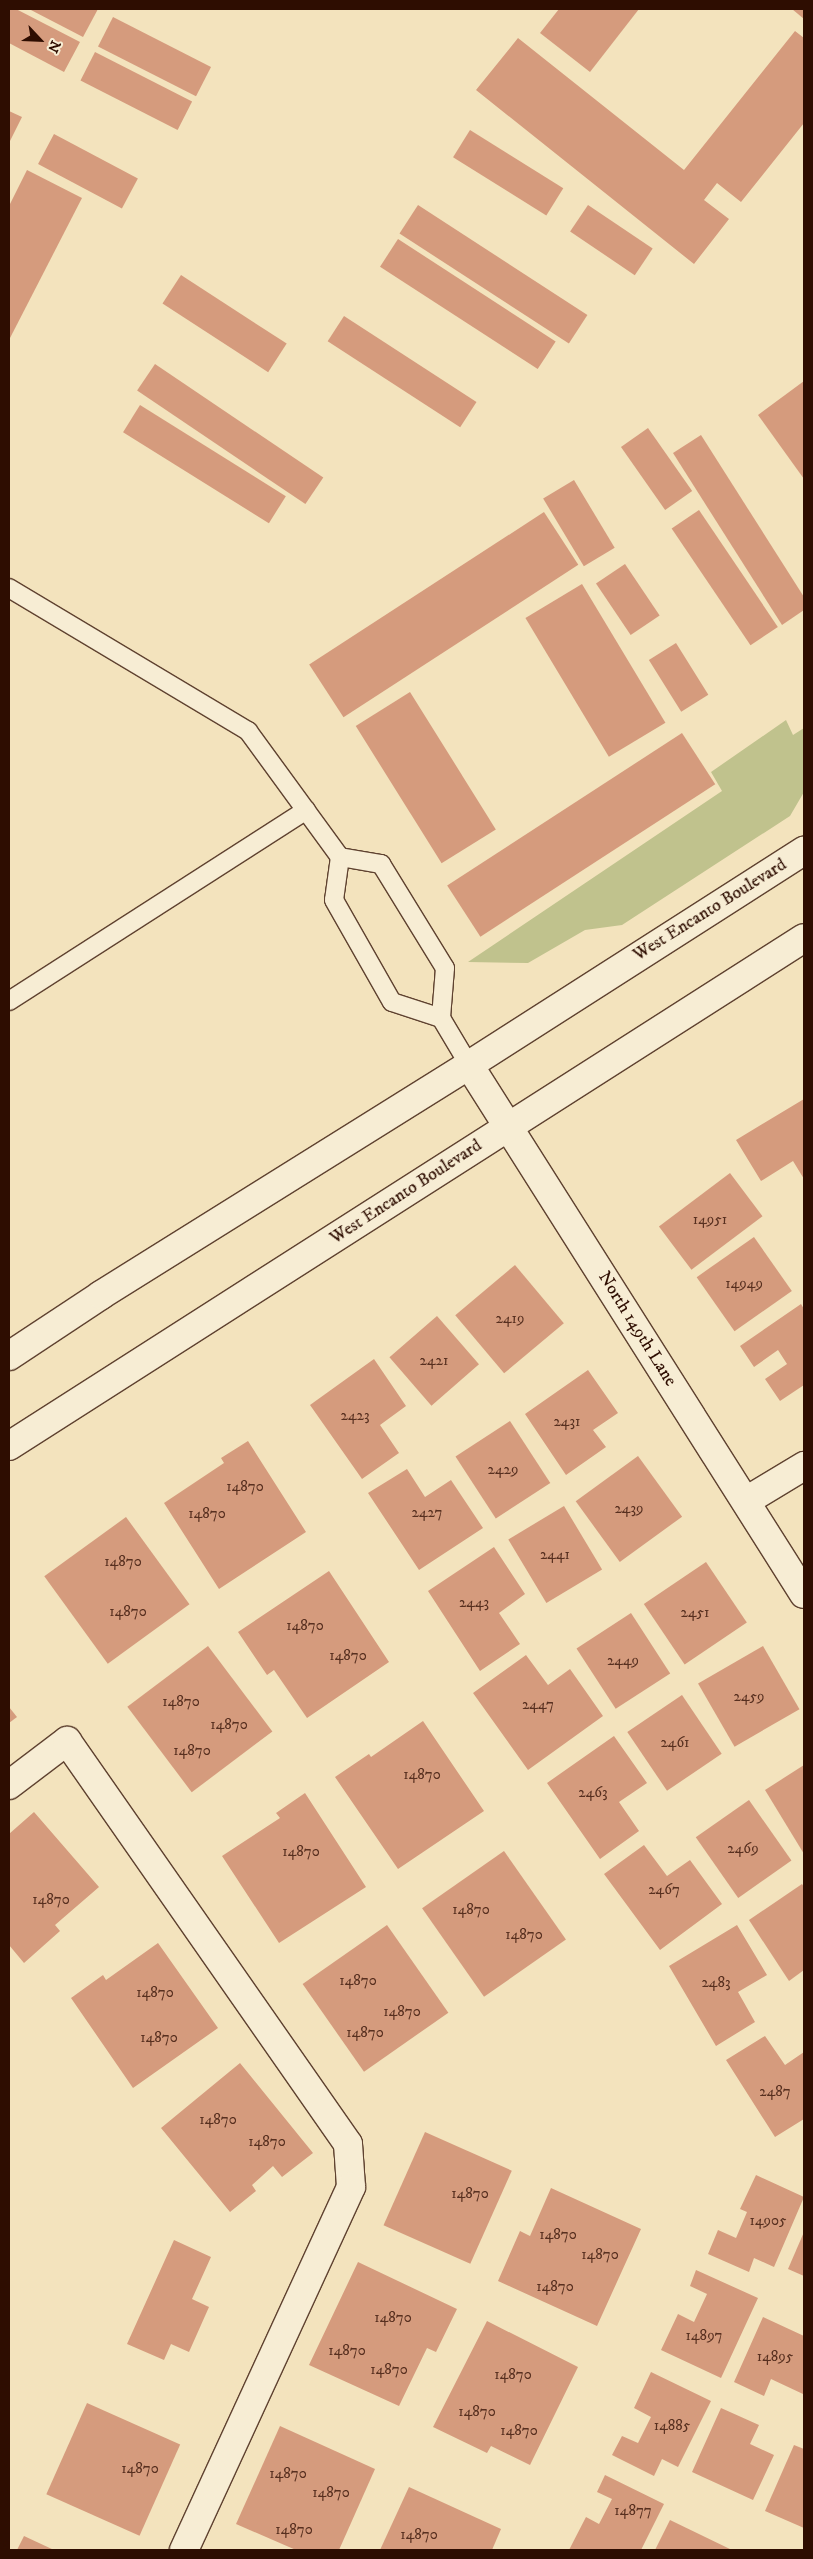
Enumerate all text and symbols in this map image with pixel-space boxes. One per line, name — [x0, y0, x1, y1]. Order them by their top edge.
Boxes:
north arrow — [15, 15, 65, 65]
text: N — [43, 37, 64, 55]
street label: West Encanto Boulevard — [629, 854, 791, 966]
street label: West Encanto Boulevard — [326, 1135, 486, 1249]
house number: 14951 — [693, 1211, 727, 1229]
street label: North 149th Lane — [593, 1268, 681, 1390]
house number: 14949 — [725, 1275, 763, 1293]
house number: 2419 — [496, 1310, 524, 1328]
house number: 2421 — [420, 1352, 448, 1370]
house number: 2423 — [341, 1407, 369, 1425]
house number: 2431 — [553, 1413, 581, 1431]
house number: 2429 — [488, 1461, 518, 1479]
house number: 14870 — [226, 1478, 264, 1496]
house number: 2439 — [614, 1500, 644, 1518]
house number: 2427 — [412, 1504, 442, 1522]
house number: 14870 — [188, 1505, 226, 1523]
house number: 2441 — [540, 1546, 570, 1564]
house number: 14870 — [104, 1553, 142, 1571]
house number: 2443 — [459, 1594, 489, 1612]
house number: 14870 — [109, 1603, 147, 1621]
house number: 2451 — [681, 1604, 709, 1622]
house number: 14870 — [286, 1617, 324, 1635]
house number: 14870 — [329, 1647, 367, 1665]
house number: 2449 — [607, 1652, 639, 1670]
house number: 2459 — [734, 1688, 764, 1706]
house number: 14870 — [162, 1693, 200, 1711]
house number: 2447 — [522, 1696, 554, 1714]
house number: 14870 — [210, 1716, 248, 1734]
house number: 2461 — [660, 1734, 690, 1752]
house number: 14870 — [173, 1742, 211, 1760]
house number: 14870 — [403, 1766, 441, 1784]
house number: 2463 — [578, 1784, 608, 1802]
house number: 2469 — [727, 1840, 759, 1858]
house number: 14870 — [282, 1843, 320, 1861]
house number: 2467 — [648, 1881, 680, 1899]
house number: 14870 — [32, 1891, 70, 1909]
house number: 14870 — [452, 1901, 490, 1919]
house number: 14870 — [505, 1926, 543, 1944]
house number: 14870 — [339, 1972, 377, 1990]
house number: 2483 — [701, 1974, 731, 1992]
house number: 14870 — [136, 1984, 174, 2002]
house number: 14870 — [383, 2003, 421, 2021]
house number: 14870 — [346, 2024, 384, 2042]
house number: 14870 — [140, 2029, 178, 2047]
house number: 2487 — [759, 2083, 791, 2101]
house number: 14870 — [199, 2111, 237, 2129]
house number: 14870 — [248, 2133, 286, 2151]
house number: 14870 — [451, 2185, 489, 2203]
house number: 14905 — [749, 2212, 787, 2230]
house number: 14870 — [539, 2226, 577, 2244]
house number: 14870 — [581, 2246, 619, 2264]
house number: 14870 — [536, 2278, 574, 2296]
house number: 14870 — [374, 2309, 412, 2327]
house number: 14897 — [685, 2327, 723, 2345]
house number: 14870 — [328, 2342, 366, 2360]
house number: 14895 — [757, 2348, 793, 2366]
house number: 14870 — [370, 2361, 408, 2379]
house number: 14870 — [494, 2366, 532, 2384]
house number: 14870 — [458, 2403, 496, 2421]
house number: 14885 — [654, 2417, 690, 2435]
house number: 14870 — [500, 2422, 538, 2440]
house number: 14870 — [121, 2460, 159, 2478]
house number: 14870 — [269, 2465, 307, 2483]
house number: 14870 — [312, 2484, 350, 2502]
house number: 14877 — [614, 2502, 652, 2520]
house number: 14870 — [275, 2521, 313, 2539]
house number: 14870 — [400, 2526, 438, 2544]

